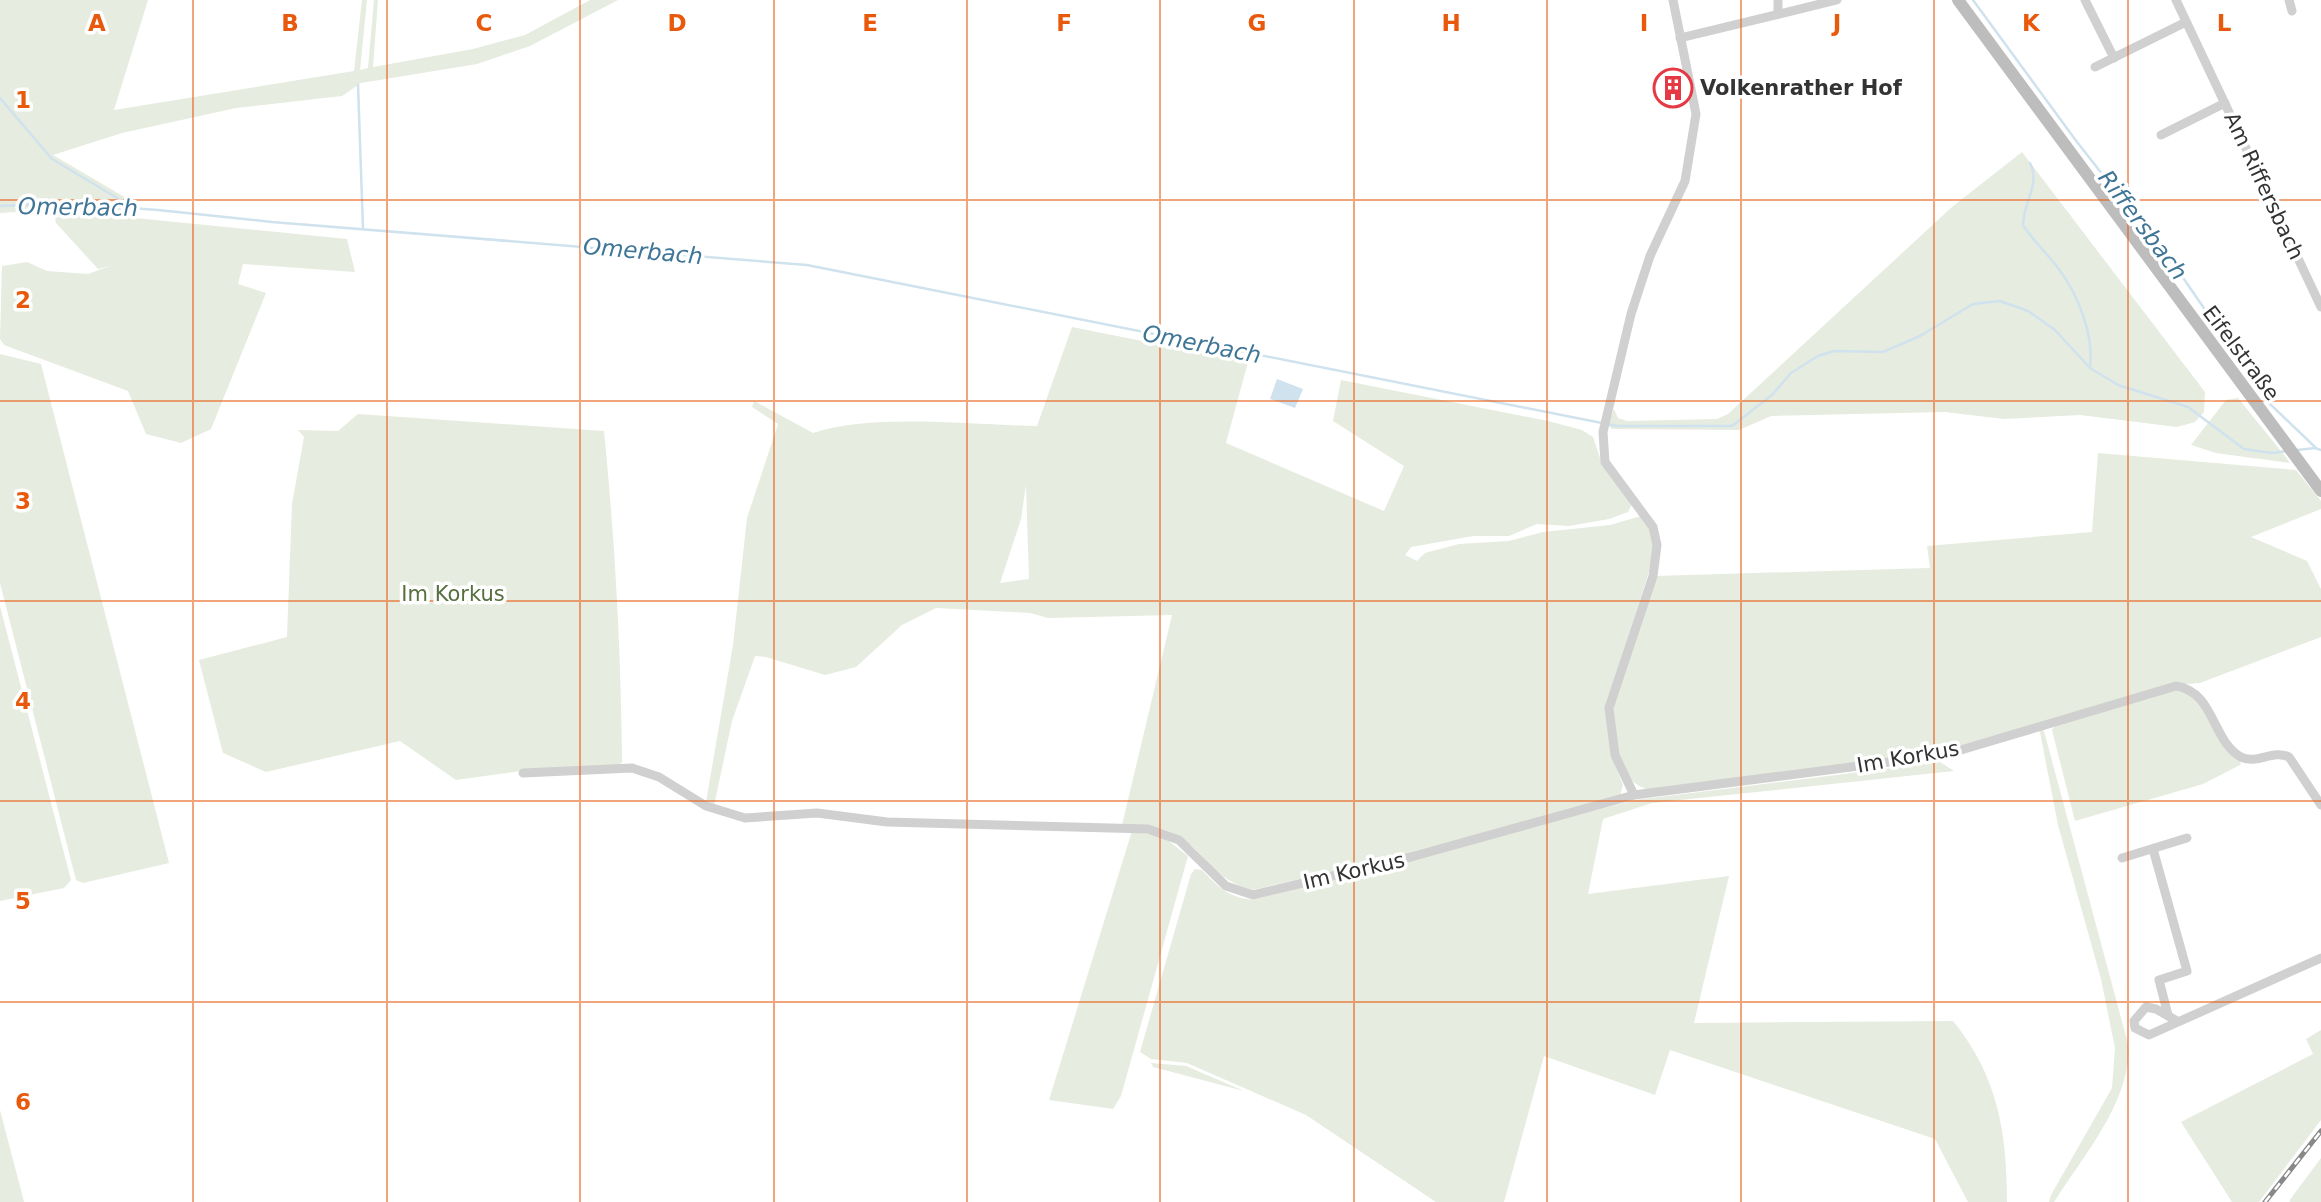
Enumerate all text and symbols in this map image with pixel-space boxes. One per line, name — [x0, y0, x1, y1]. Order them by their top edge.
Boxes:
text: A — [88, 10, 106, 36]
text: B — [281, 10, 299, 36]
text: C — [476, 10, 492, 36]
text: D — [667, 10, 687, 36]
text: E — [862, 10, 878, 36]
text: F — [1056, 10, 1072, 36]
text: G — [1248, 10, 1266, 36]
text: H — [1441, 10, 1461, 36]
text: I — [1640, 10, 1648, 36]
text: J — [1831, 10, 1841, 36]
text: K — [2022, 10, 2041, 36]
text: L — [2217, 10, 2232, 36]
building icon: Volkenrather Hof — [1652, 67, 1694, 109]
place label: Volkenrather Hof — [1700, 76, 1903, 100]
text: 1 — [15, 87, 31, 113]
street label: Am Riffersbach — [2219, 108, 2309, 264]
water label: Riffersbach — [2093, 165, 2193, 285]
water label: Omerbach — [18, 193, 138, 221]
water label: Omerbach — [582, 233, 704, 269]
text: 2 — [15, 287, 31, 313]
street label: Eifelstraße — [2198, 301, 2284, 405]
water label: Omerbach — [1141, 320, 1263, 368]
text: 3 — [15, 488, 31, 514]
park label: Im Korkus — [401, 582, 505, 606]
text: 4 — [15, 688, 31, 714]
street label: Im Korkus — [1855, 736, 1961, 778]
street label: Im Korkus — [1301, 848, 1407, 894]
text: 5 — [15, 888, 31, 914]
text: 6 — [15, 1089, 31, 1115]

